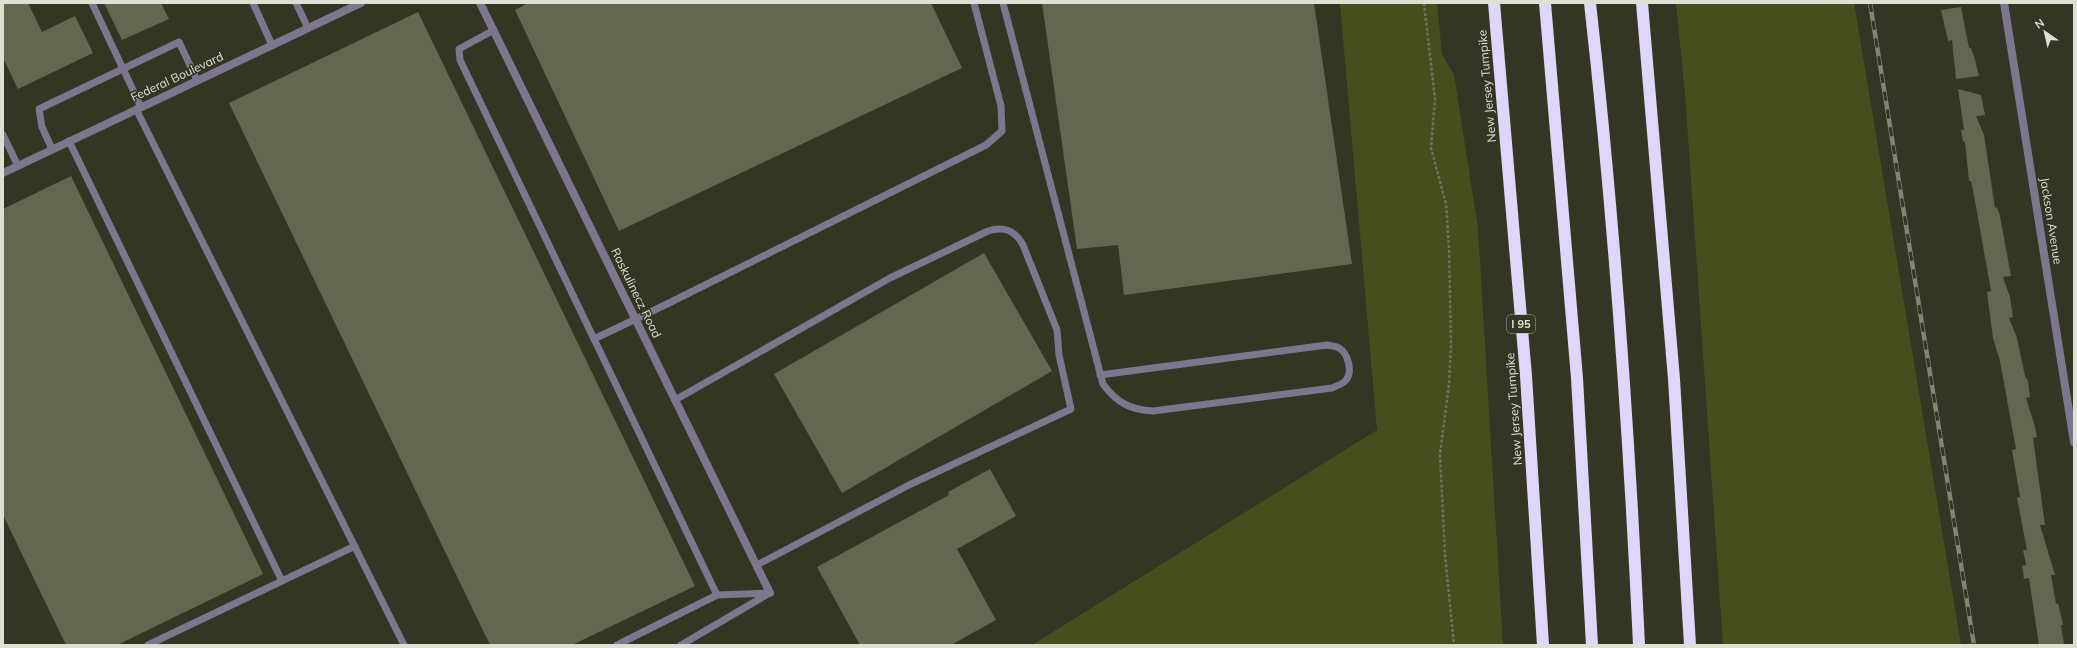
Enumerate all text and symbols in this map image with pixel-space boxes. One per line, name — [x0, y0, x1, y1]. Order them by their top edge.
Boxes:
north arrow — [2025, 12, 2065, 52]
text: N — [2032, 16, 2047, 32]
street label: New Jersey Turnpike — [1474, 29, 1499, 143]
street label: Federal Boulevard — [128, 49, 225, 105]
street label: Jackson Avenue — [2037, 176, 2066, 266]
street label: Raskulinecz Road — [608, 245, 665, 340]
road number: I 95 — [1507, 315, 1535, 333]
street label: New Jersey Turnpike — [1502, 352, 1525, 466]

